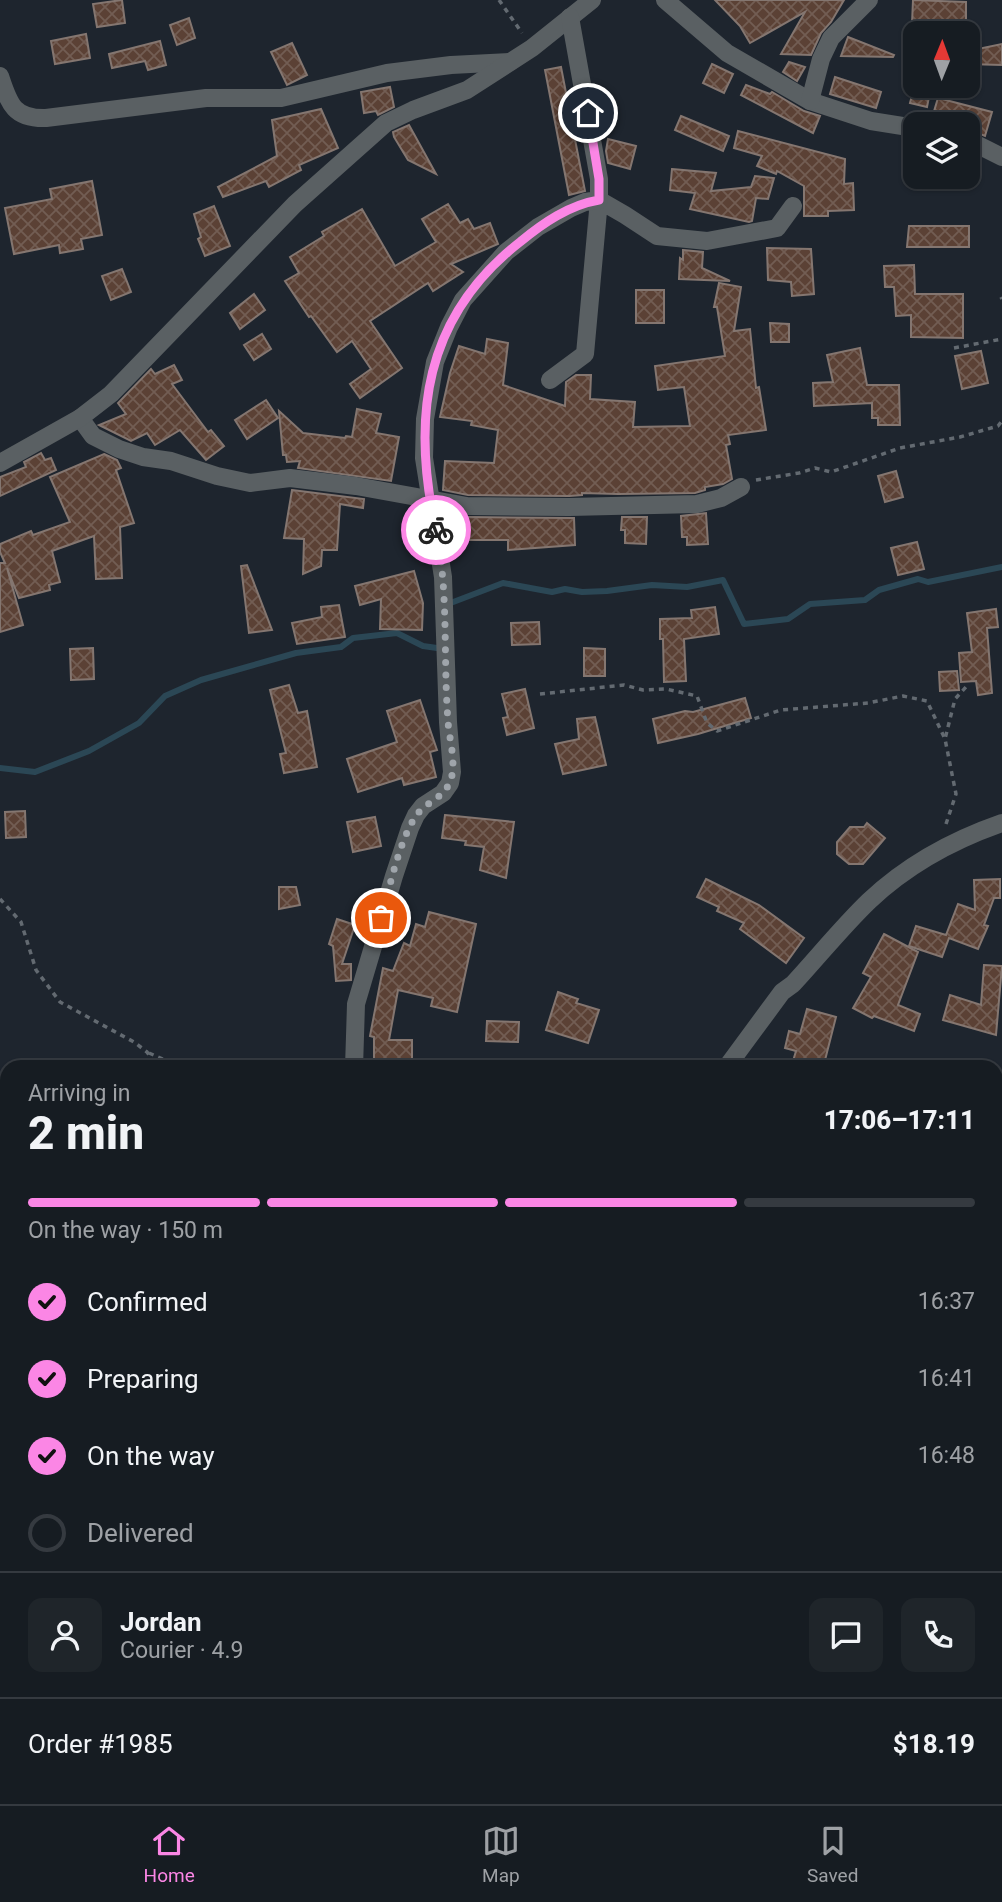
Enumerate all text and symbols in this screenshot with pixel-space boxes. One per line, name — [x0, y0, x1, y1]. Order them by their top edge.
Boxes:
north arrow — [903, 21, 980, 98]
map controls — [903, 21, 980, 189]
pin — [558, 83, 618, 143]
icon: home — [569, 94, 607, 132]
button: layers — [903, 112, 980, 189]
courier — [401, 495, 471, 565]
icon: bike — [417, 511, 455, 549]
pin — [351, 888, 411, 948]
icon: bag — [362, 899, 400, 937]
text: Arriving in — [28, 1080, 131, 1107]
text: 17:06–17:11 — [824, 1105, 975, 1135]
text: 2 min — [28, 1106, 144, 1160]
text: On the way · 150 m — [28, 1217, 223, 1244]
icon: check — [28, 1283, 66, 1321]
text: Confirmed — [87, 1287, 208, 1317]
text: 16:37 — [918, 1288, 975, 1315]
icon: check — [28, 1360, 66, 1398]
text: Preparing — [87, 1364, 199, 1394]
text: 16:41 — [918, 1365, 975, 1392]
icon: check — [28, 1437, 66, 1475]
text: On the way — [87, 1441, 215, 1471]
text: 16:48 — [918, 1442, 975, 1469]
text: Delivered — [87, 1518, 194, 1548]
button: person — [28, 1598, 102, 1672]
button: chat — [809, 1598, 883, 1672]
button: phone — [901, 1598, 975, 1672]
text: Jordan — [120, 1607, 202, 1637]
text: Courier · 4.9 — [120, 1637, 243, 1664]
text: Order #1985 — [28, 1729, 173, 1759]
text: $18.19 — [893, 1729, 975, 1759]
tab: Home — [144, 1822, 195, 1887]
tab: Map — [482, 1822, 520, 1887]
tab: Saved — [807, 1822, 858, 1887]

